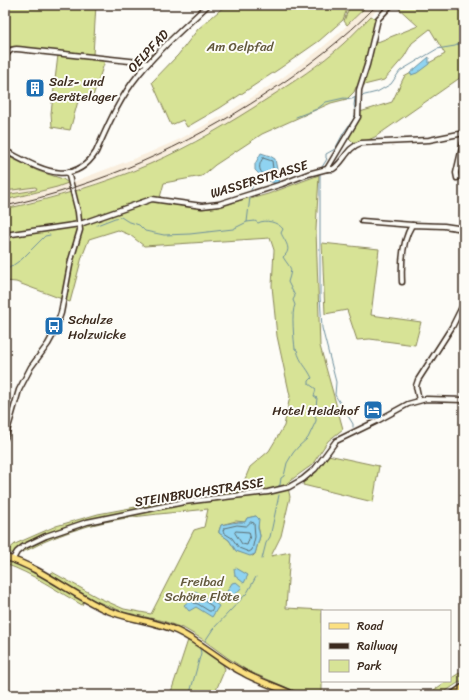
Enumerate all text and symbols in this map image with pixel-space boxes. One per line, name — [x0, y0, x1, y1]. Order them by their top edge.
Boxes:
street label: OELPFAD — [122, 24, 174, 78]
park label: Am Oelpfad — [206, 35, 275, 58]
place label: Salz- und Gerätelager — [49, 70, 117, 108]
building icon: Salz- und Gerätelager — [24, 77, 46, 99]
street label: WASSERSTRASSE — [207, 153, 311, 205]
place label: Schulze Holzwicke — [68, 308, 126, 346]
bus stop icon: Schulze Holzwicke — [43, 315, 65, 337]
place label: Hotel Heidehof — [272, 399, 360, 422]
hotel icon: Hotel Heidehof — [362, 399, 384, 421]
street label: STEINBRUCHSTRASSE — [133, 470, 266, 514]
park label: Freibad Schöne Flöte — [165, 570, 240, 608]
legend — [321, 610, 451, 682]
text: Road — [357, 615, 384, 637]
text: Railway — [357, 635, 398, 657]
text: Park — [357, 655, 382, 677]

